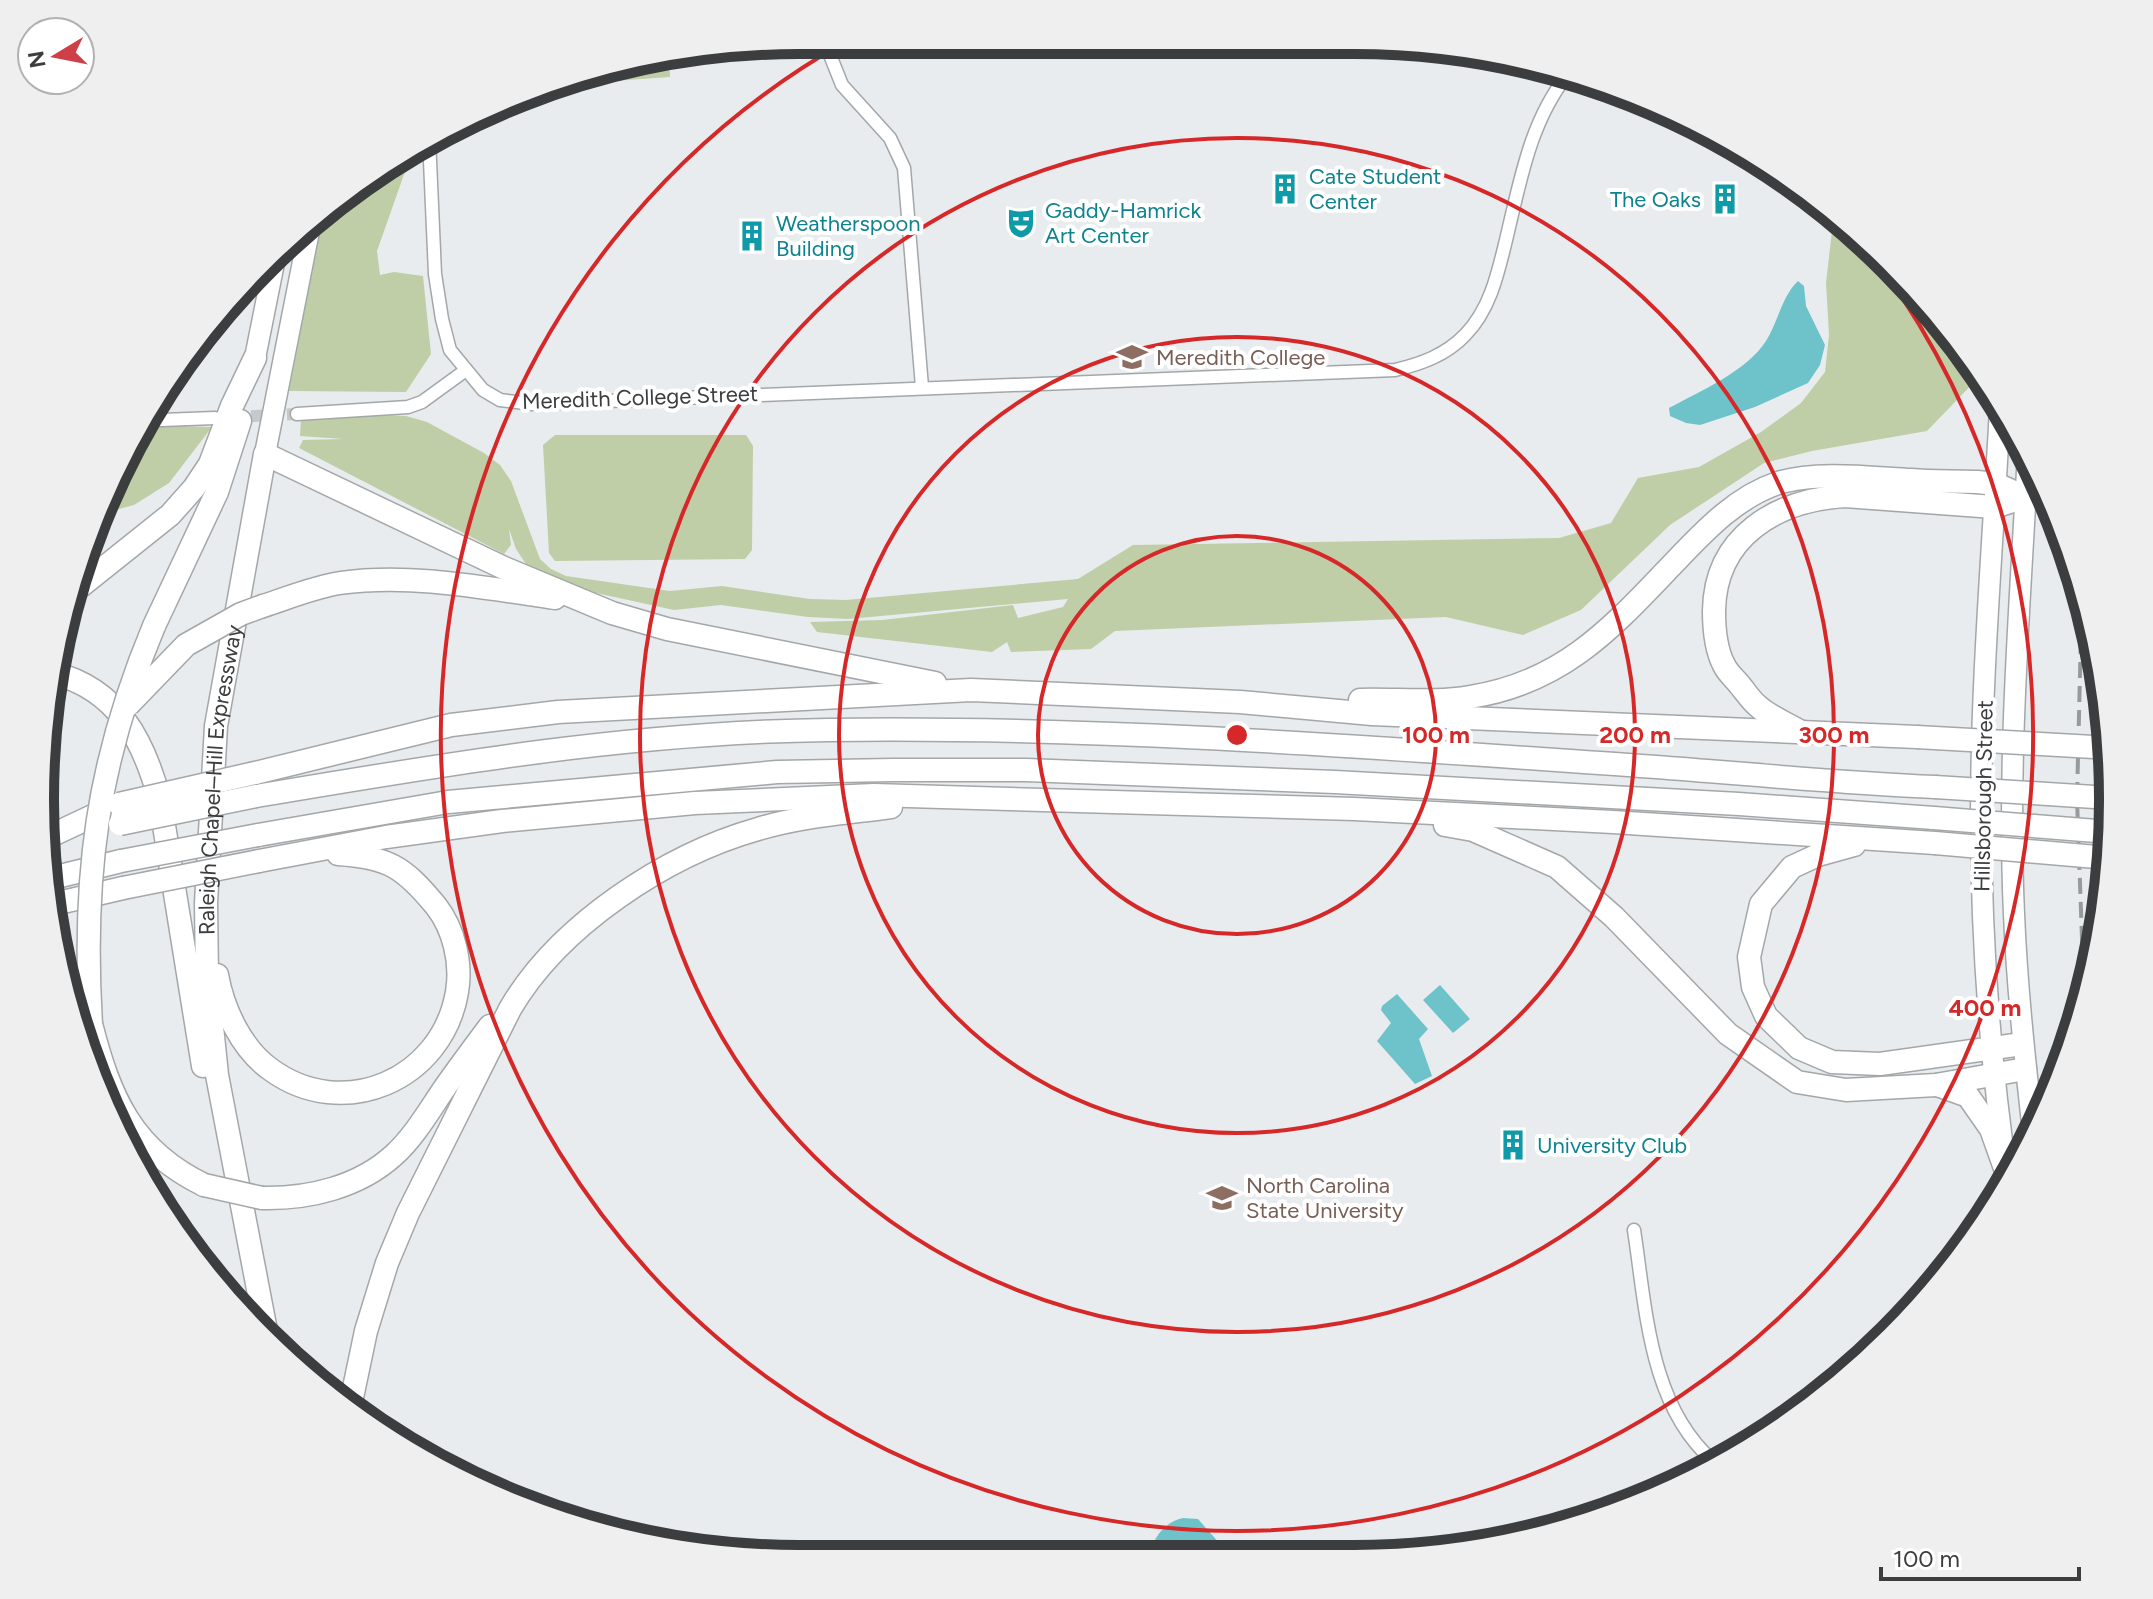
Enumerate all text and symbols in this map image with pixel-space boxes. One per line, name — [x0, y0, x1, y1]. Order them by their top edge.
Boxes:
north arrow — [16, 16, 96, 96]
text: N — [22, 49, 52, 70]
place label: Cate Student Center — [1309, 163, 1441, 215]
building icon: Cate Student Center — [1268, 172, 1302, 206]
building icon: The Oaks — [1708, 182, 1742, 216]
place label: The Oaks — [1610, 186, 1701, 213]
place label: Gaddy-Hamrick Art Center — [1045, 197, 1201, 249]
theatre icon: Gaddy-Hamrick Art Center — [1004, 206, 1038, 240]
place label: Weatherspoon Building — [776, 210, 921, 262]
building icon: Weatherspoon Building — [735, 219, 769, 253]
school or university icon: Meredith College — [1115, 340, 1149, 374]
place label: Meredith College — [1156, 344, 1325, 371]
street label: Meredith College Street — [521, 380, 759, 415]
street label: Raleigh Chapel–Hill Expressway — [193, 623, 248, 935]
street label: Hillsborough Street — [1968, 700, 1999, 892]
text: 100 m — [1402, 720, 1470, 749]
text: 200 m — [1599, 720, 1671, 749]
text: 300 m — [1798, 720, 1870, 749]
centre of rings — [1223, 721, 1251, 749]
text: 400 m — [1949, 993, 2021, 1022]
building icon: University Club — [1496, 1128, 1530, 1162]
place label: University Club — [1537, 1132, 1687, 1159]
place label: North Carolina State University — [1246, 1172, 1404, 1224]
school or university icon: North Carolina State University — [1205, 1181, 1239, 1215]
scale bar — [1881, 1531, 2079, 1581]
text: 100 m — [1893, 1544, 1960, 1573]

